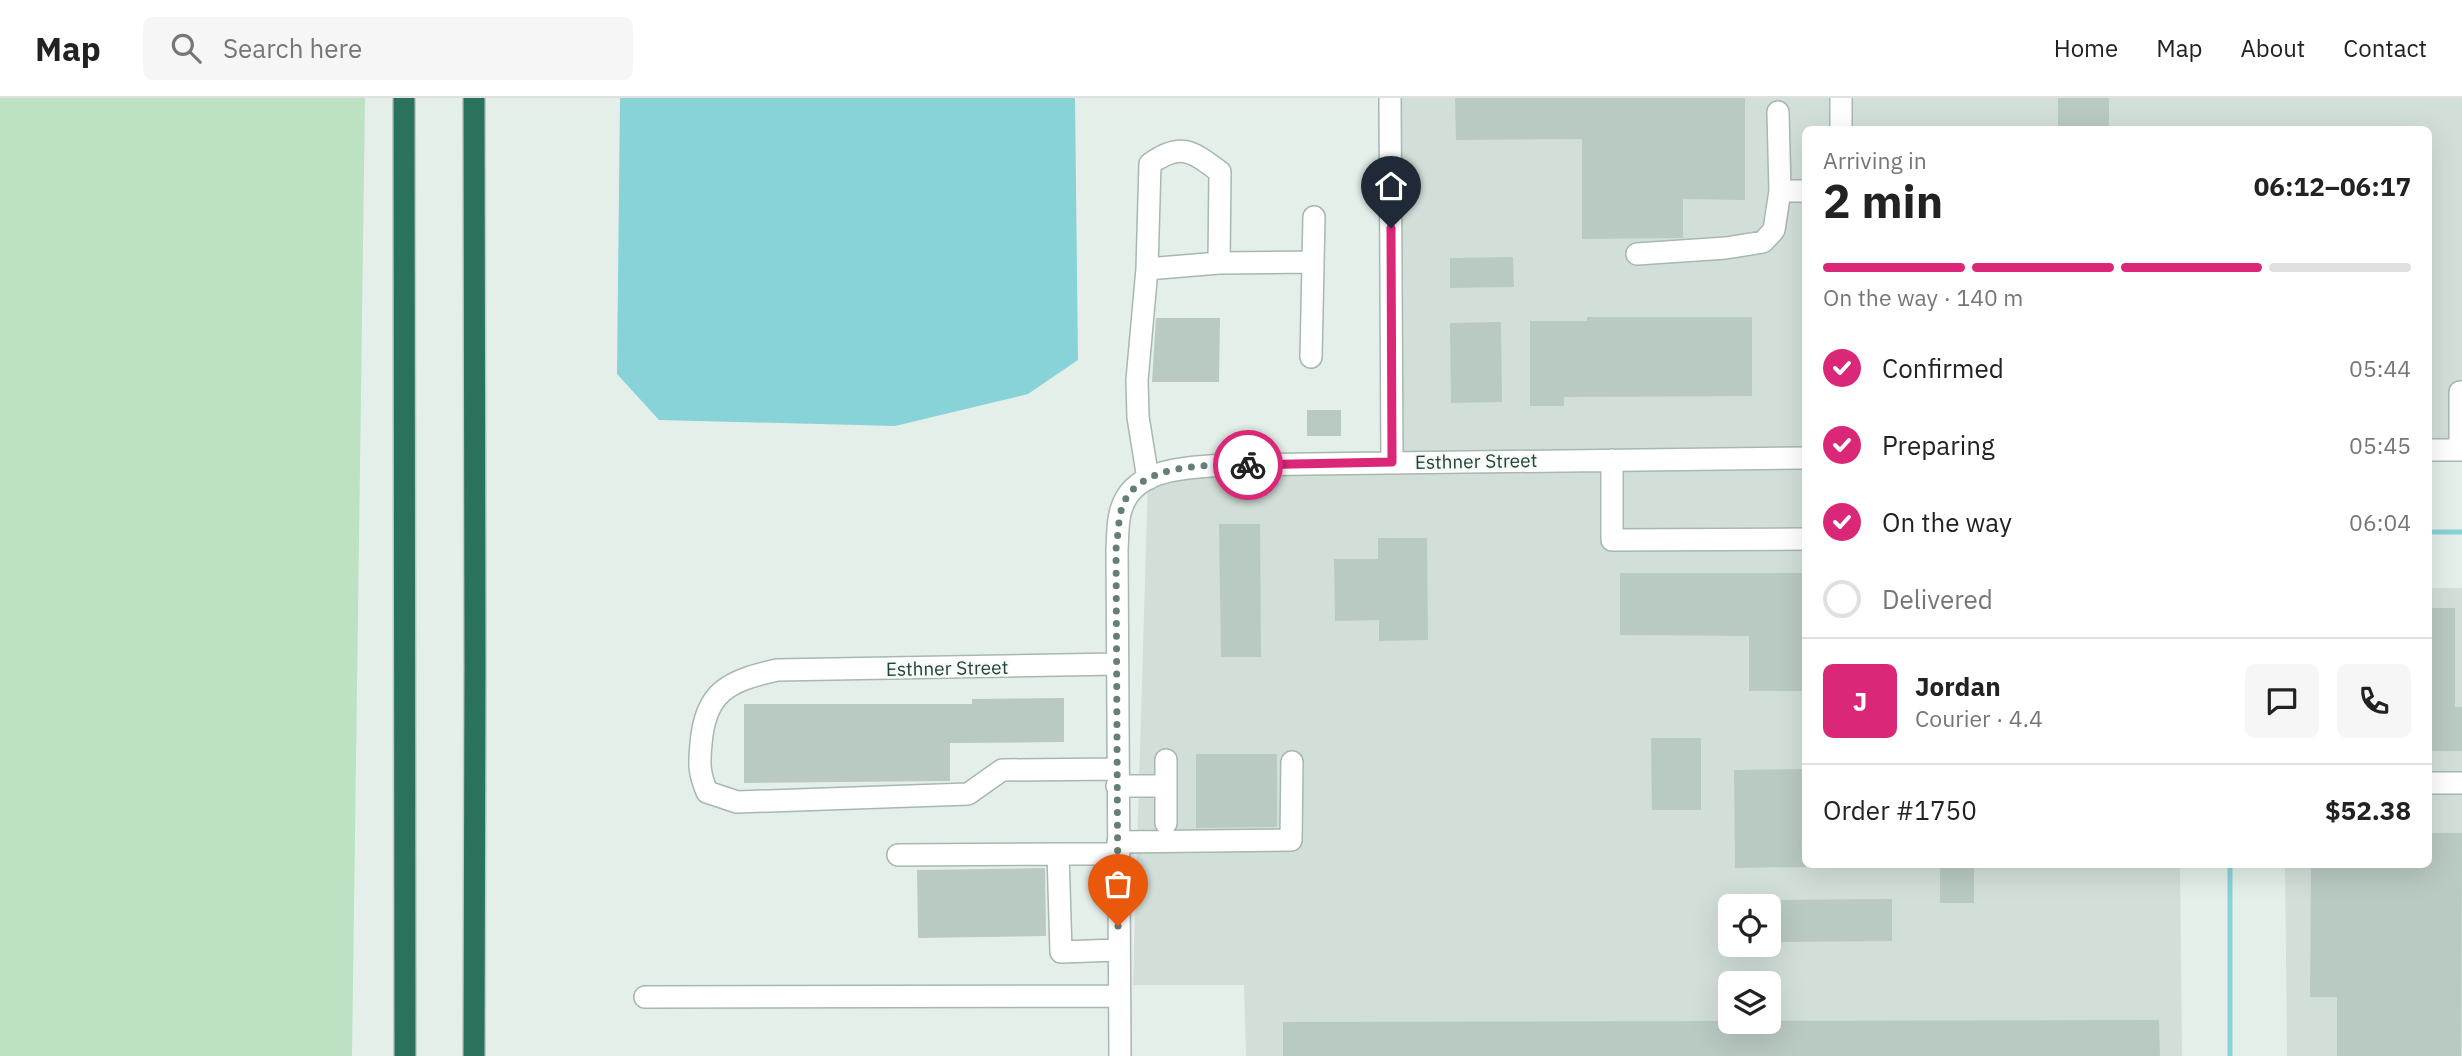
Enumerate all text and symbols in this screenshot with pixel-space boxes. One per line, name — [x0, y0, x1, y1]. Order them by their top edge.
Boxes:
search box — [143, 17, 633, 80]
text: Map — [35, 27, 101, 70]
icon: search — [167, 29, 205, 67]
text: Search here — [223, 31, 362, 65]
text: Home — [2054, 32, 2118, 64]
text: Map — [2156, 32, 2202, 64]
text: About — [2240, 32, 2305, 64]
text: Contact — [2343, 32, 2427, 64]
text: Arriving in — [1823, 145, 1927, 175]
pin — [1361, 156, 1421, 228]
icon: home — [1372, 167, 1410, 205]
text: 06:12–06:17 — [2254, 169, 2411, 203]
text: 2 min — [1823, 171, 1943, 231]
text: On the way · 140 m — [1823, 282, 2023, 312]
icon: check — [1823, 349, 1861, 387]
text: Confirmed — [1882, 351, 2004, 385]
text: 05:44 — [2349, 353, 2411, 383]
icon: check — [1823, 426, 1861, 464]
text: Preparing — [1882, 428, 1995, 462]
courier — [1213, 430, 1283, 500]
text: 05:45 — [2349, 430, 2411, 460]
icon: bike — [1229, 446, 1267, 484]
street label: Esthner Street — [1415, 448, 1537, 474]
icon: check — [1823, 503, 1861, 541]
text: On the way — [1882, 505, 2012, 539]
text: 06:04 — [2349, 507, 2411, 537]
text: Delivered — [1882, 582, 1993, 616]
street label: Esthner Street — [886, 655, 1008, 681]
button: chat — [2245, 664, 2319, 738]
button: phone — [2337, 664, 2411, 738]
text: Jordan — [1915, 669, 2001, 703]
text: J — [1853, 684, 1867, 718]
text: Courier · 4.4 — [1915, 703, 2043, 733]
text: Order #1750 — [1823, 793, 1977, 827]
text: $52.38 — [2325, 793, 2411, 827]
pin — [1088, 854, 1148, 926]
icon: bag — [1099, 865, 1137, 903]
map controls — [1718, 894, 1781, 1034]
button: locate — [1718, 894, 1781, 957]
button: layers — [1718, 971, 1781, 1034]

